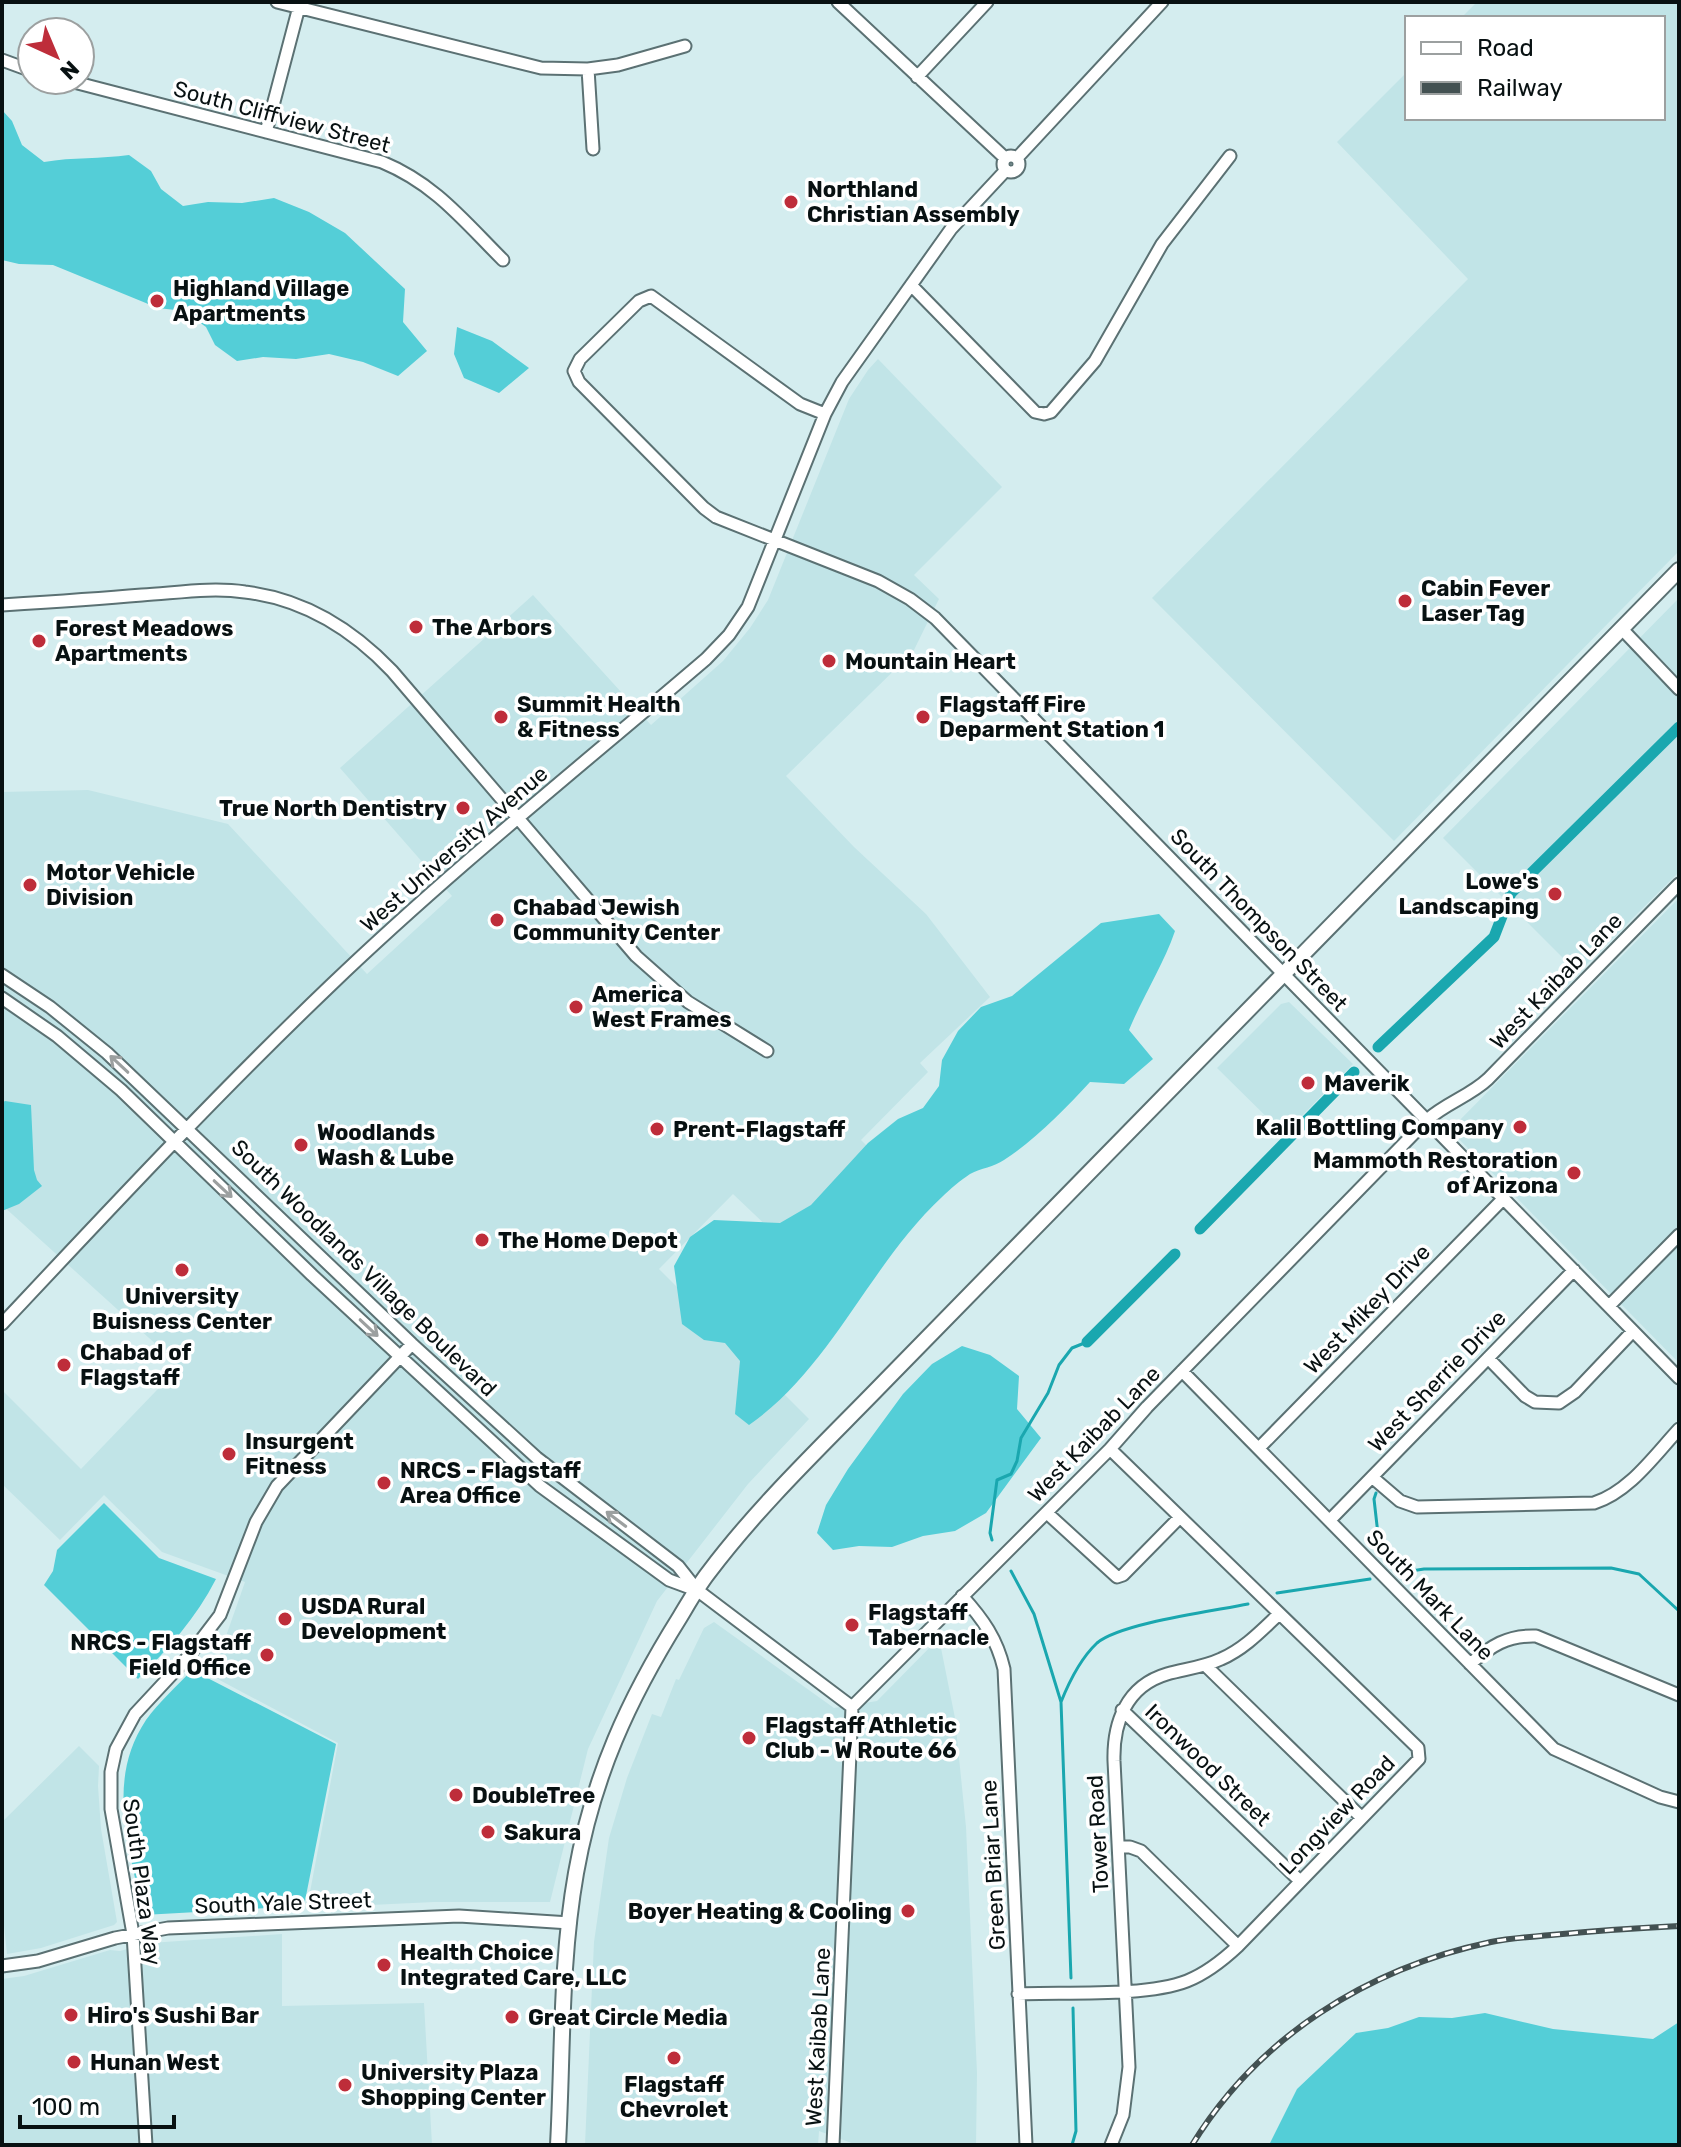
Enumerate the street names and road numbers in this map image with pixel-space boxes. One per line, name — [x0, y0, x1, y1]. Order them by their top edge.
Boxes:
street label: South Cliffview Street — [171, 75, 394, 159]
street label: West University Avenue — [355, 760, 553, 938]
street label: South Thompson Street — [1165, 823, 1354, 1017]
street label: West Kaibab Lane — [1484, 907, 1628, 1055]
street label: South Woodlands Village Boulevard — [226, 1134, 502, 1402]
street label: West Mikey Drive — [1298, 1238, 1436, 1380]
street label: West Sherrie Drive — [1362, 1304, 1512, 1458]
street label: West Kaibab Lane — [1022, 1360, 1166, 1508]
street label: South Mark Lane — [1361, 1524, 1499, 1666]
street label: Ironwood Street — [1139, 1698, 1277, 1832]
street label: Longview Road — [1273, 1750, 1401, 1880]
street label: Tower Road — [1081, 1774, 1115, 1894]
street label: Green Briar Lane — [975, 1779, 1011, 1951]
street label: South Plaza Way — [117, 1797, 167, 1967]
street label: South Yale Street — [194, 1886, 372, 1920]
street label: West Kaibab Lane — [800, 1947, 836, 2127]

